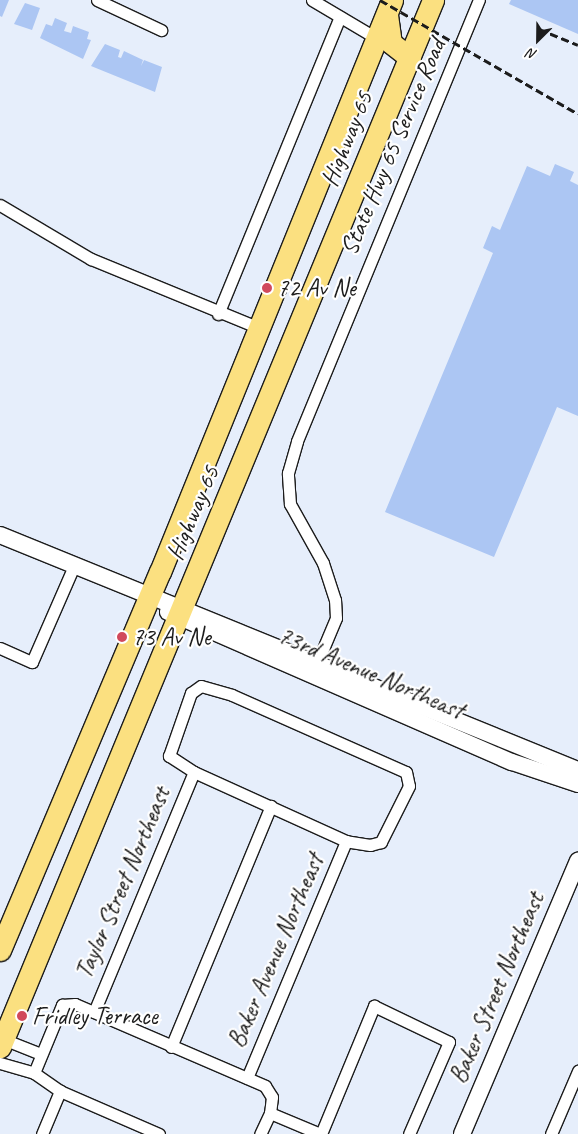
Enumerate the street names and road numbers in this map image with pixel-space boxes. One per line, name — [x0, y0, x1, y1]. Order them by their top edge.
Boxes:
street label: State Hwy 65 Service Road — [334, 35, 452, 259]
street label: Highway 65 — [315, 87, 379, 191]
street label: Highway 65 — [160, 461, 226, 565]
street label: 73rd Avenue Northeast — [274, 620, 468, 726]
street label: Taylor Street Northeast — [69, 783, 177, 983]
street label: Baker Avenue Northeast — [222, 850, 330, 1052]
street label: Baker Street Northeast — [443, 888, 551, 1088]

